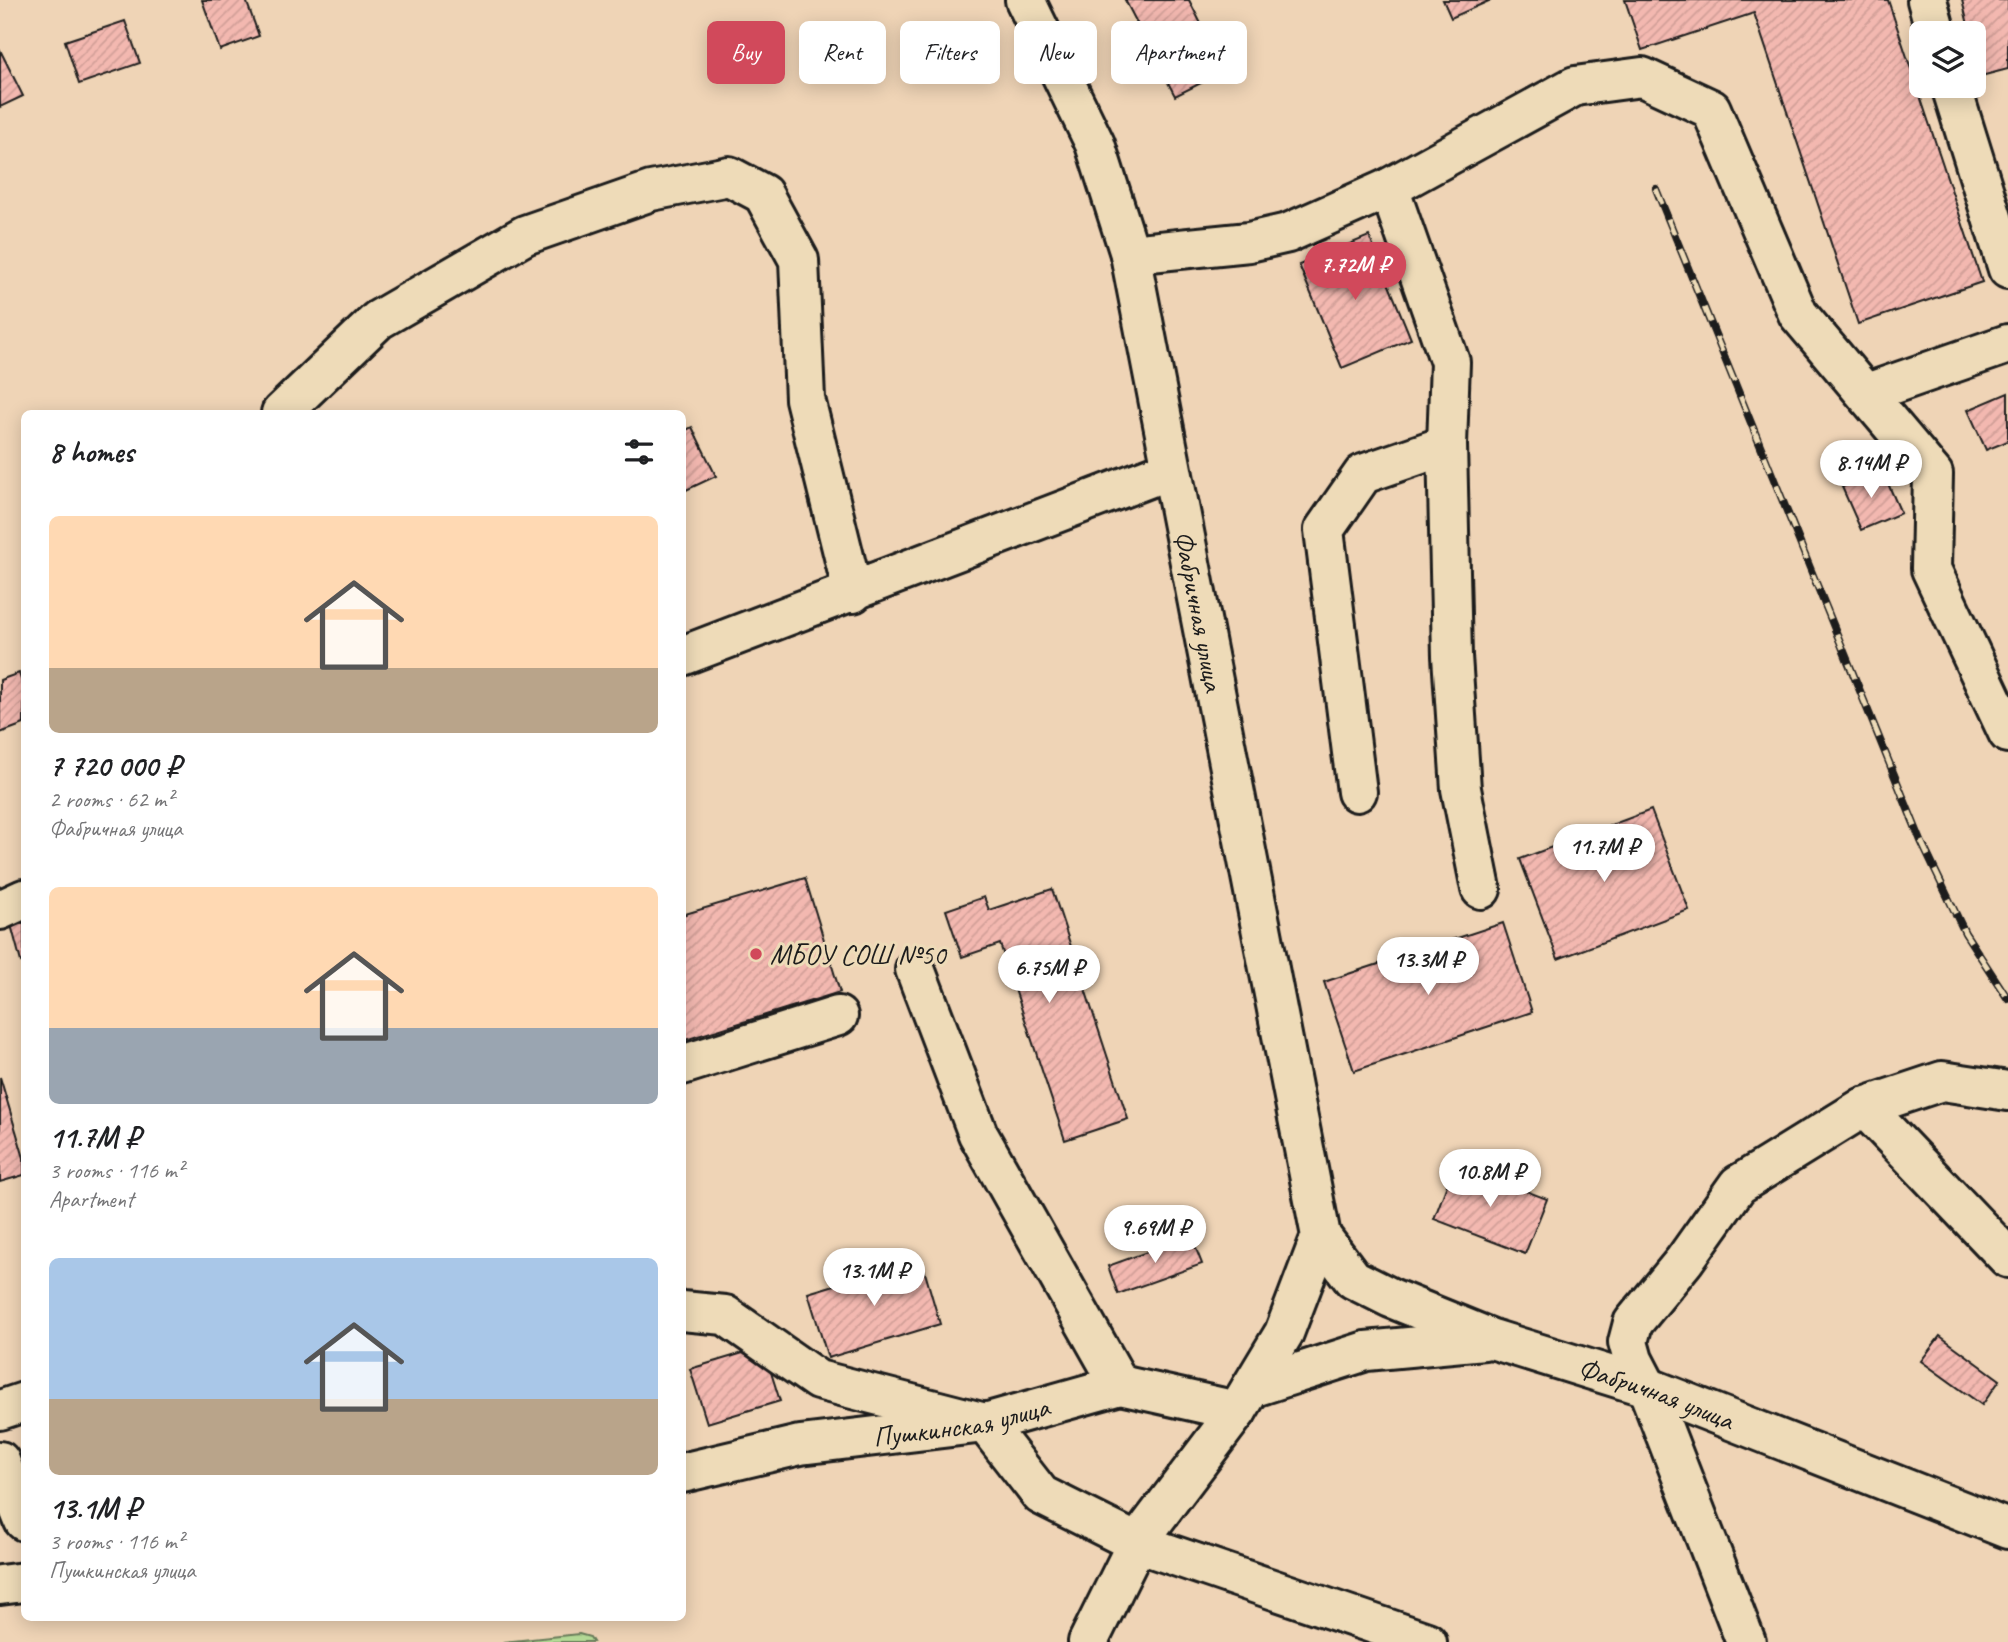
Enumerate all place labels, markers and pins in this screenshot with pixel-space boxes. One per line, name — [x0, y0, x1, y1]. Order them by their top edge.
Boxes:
pin: 7.72M ₽ — [1290, 243, 1420, 302]
pin: 8.14M ₽ — [1806, 440, 1936, 500]
pin: 11.7M ₽ — [1539, 824, 1669, 884]
place label: МБОУ СОШ №50 — [770, 937, 948, 972]
pin: 13.3M ₽ — [1363, 937, 1493, 997]
marker: МБОУ СОШ №50 — [748, 946, 764, 962]
pin: 6.75M ₽ — [984, 946, 1114, 1005]
pin: 10.8M ₽ — [1425, 1150, 1555, 1209]
pin: 9.69M ₽ — [1090, 1206, 1220, 1265]
pin: 13.1M ₽ — [809, 1248, 939, 1308]

